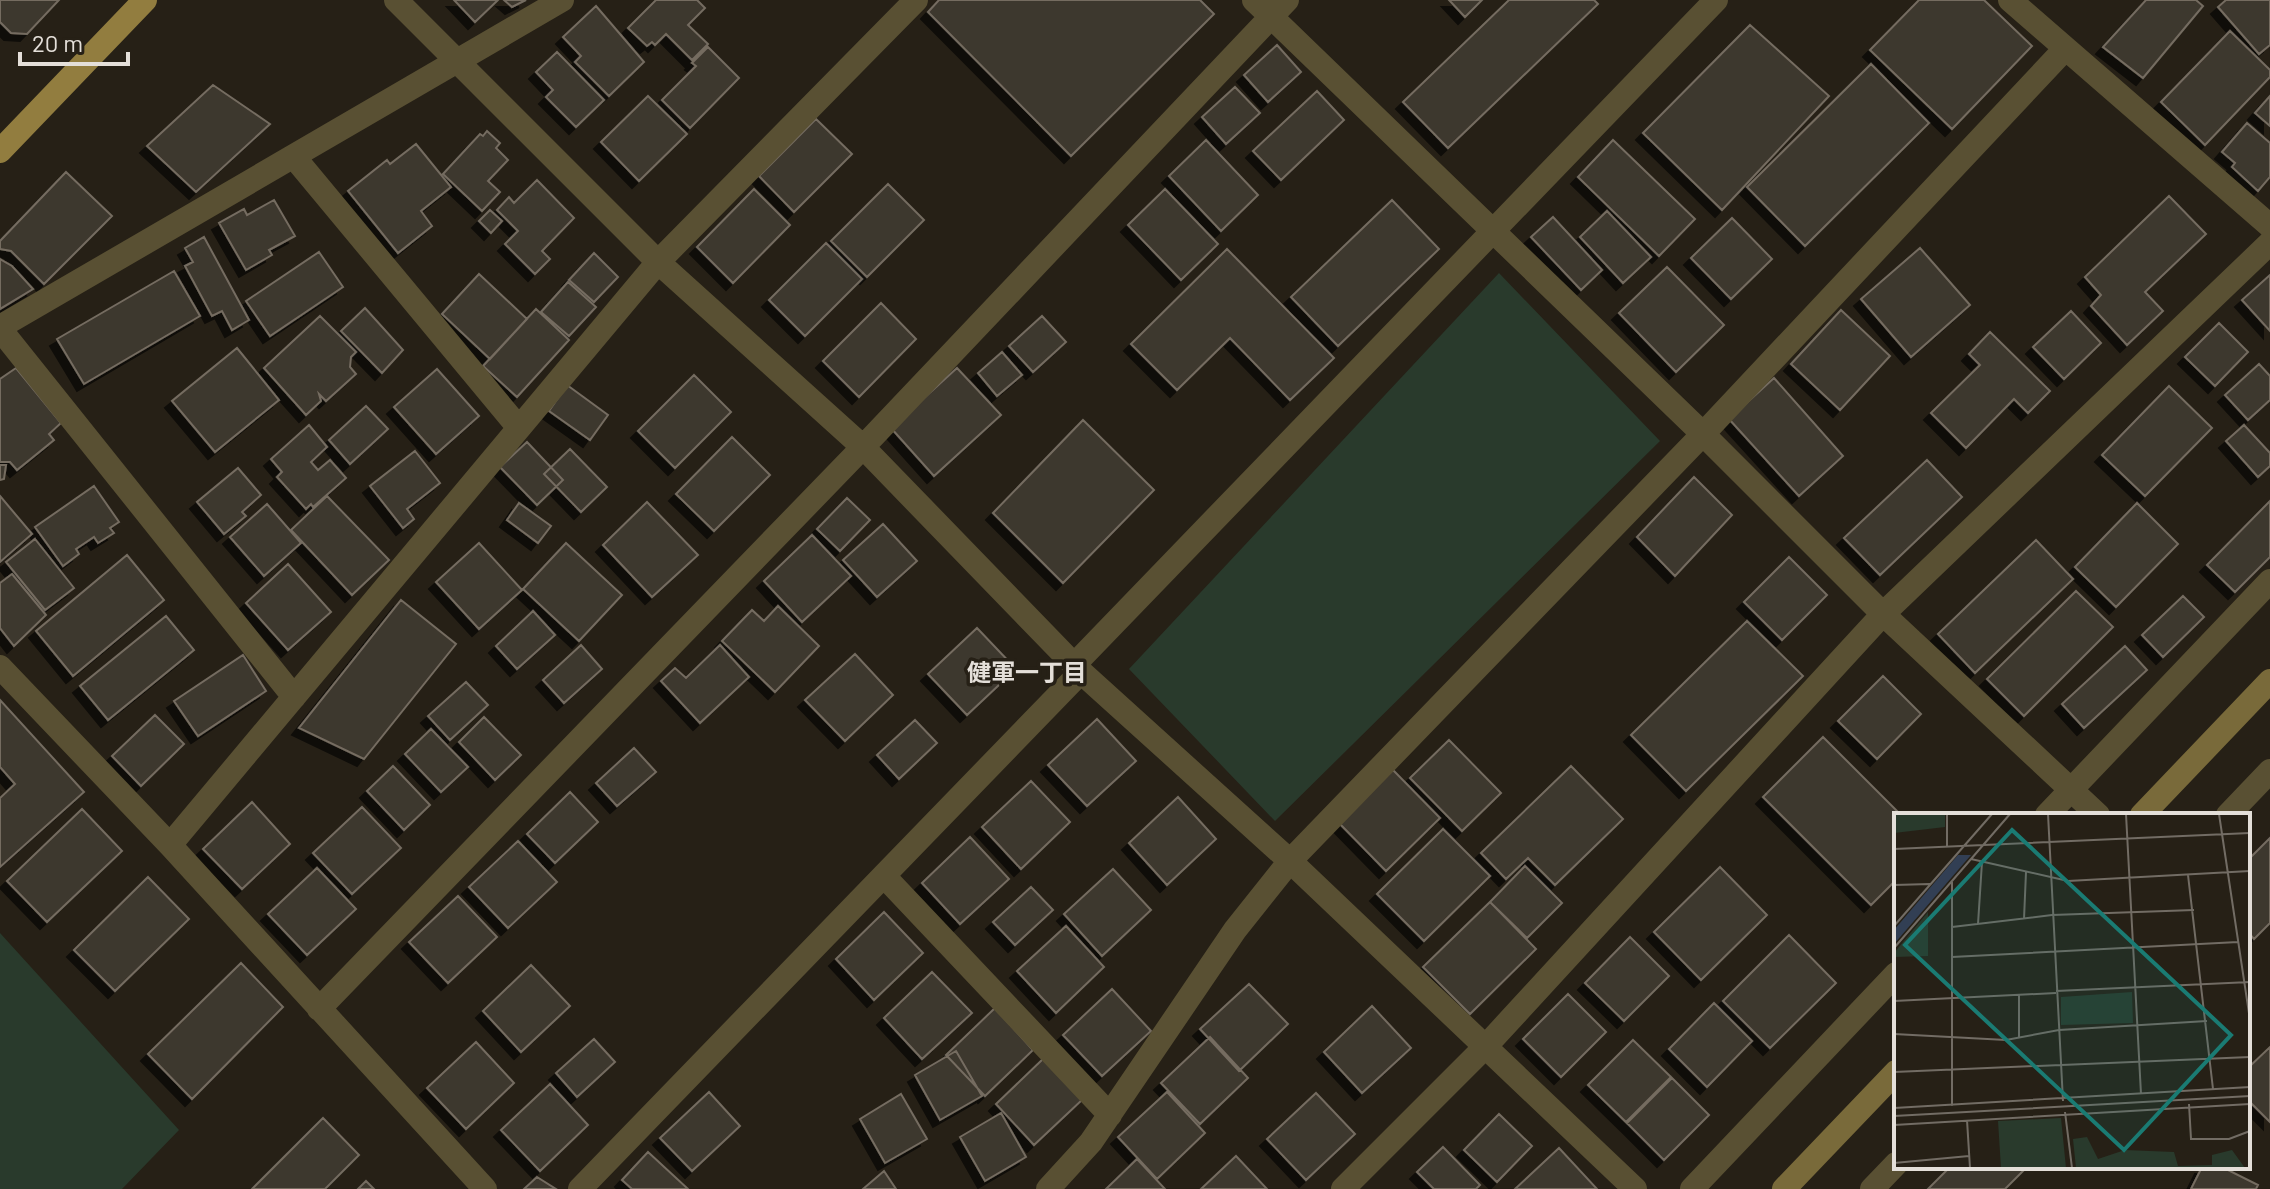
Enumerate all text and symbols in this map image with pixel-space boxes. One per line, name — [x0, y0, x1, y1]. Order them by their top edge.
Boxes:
scale bar — [20, 16, 128, 66]
text: 20 m — [32, 28, 83, 57]
district label: 健軍一丁目 — [967, 657, 1087, 686]
inset map — [1894, 813, 2250, 1169]

